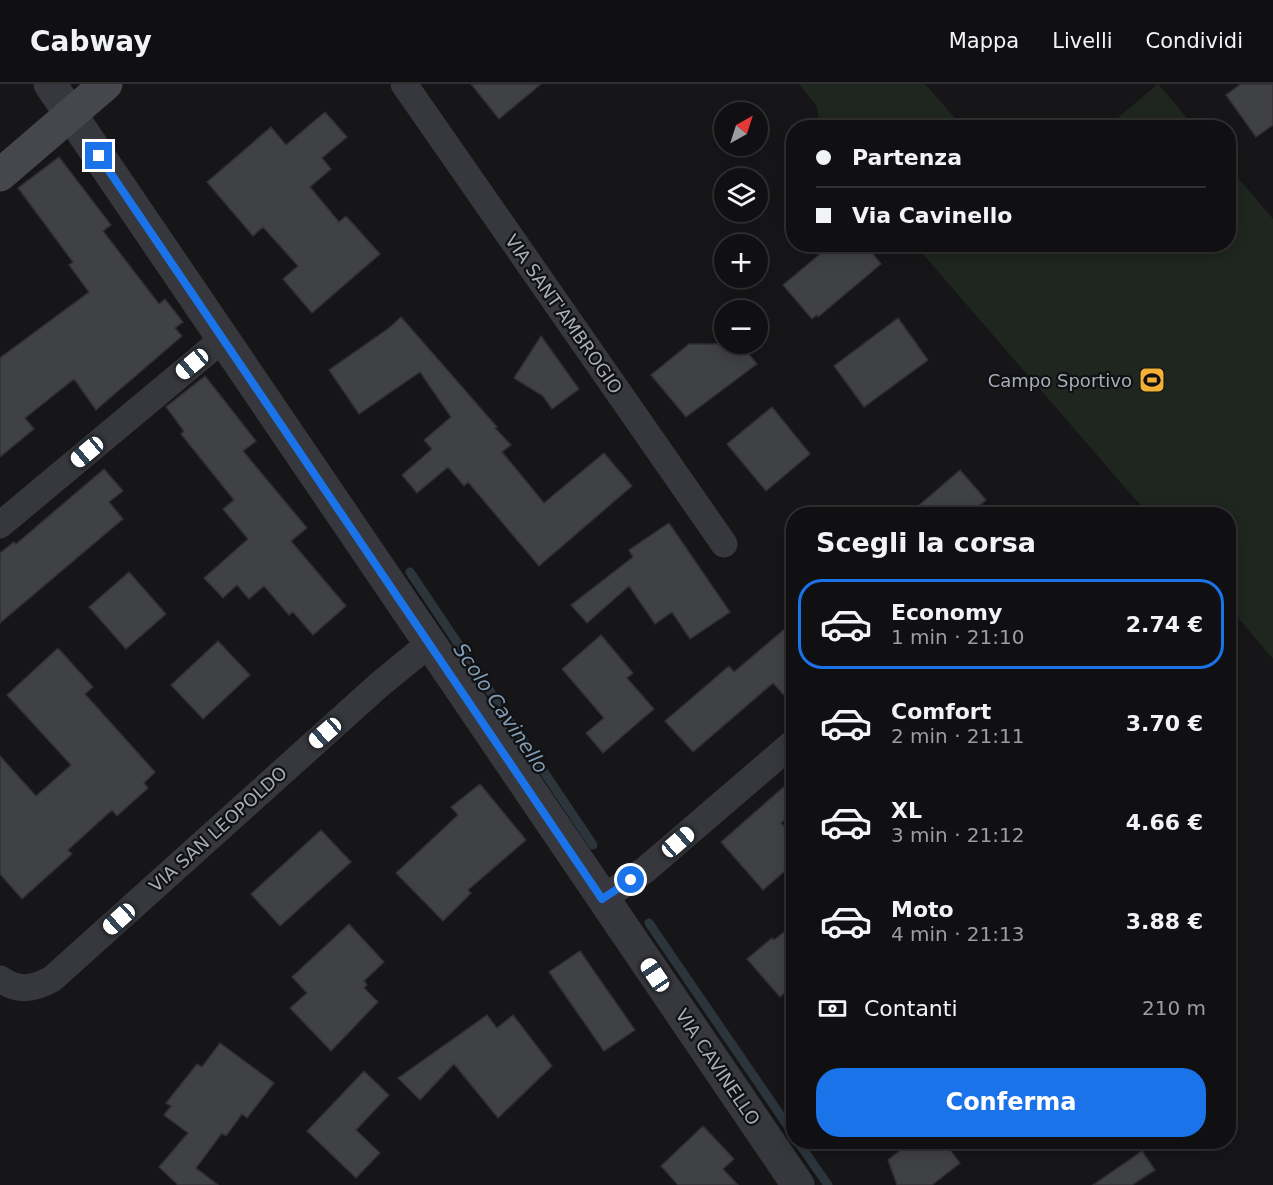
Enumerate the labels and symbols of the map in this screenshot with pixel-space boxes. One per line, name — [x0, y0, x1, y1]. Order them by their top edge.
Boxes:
north arrow — [714, 102, 768, 156]
route end — [85, 142, 112, 169]
street label: VIA SANT'AMBROGIO — [501, 230, 627, 398]
car — [172, 346, 212, 382]
sports icon: Campo Sportivo — [1137, 365, 1167, 395]
place label: Campo Sportivo — [988, 370, 1132, 391]
car — [67, 434, 107, 470]
water label: Scolo Cavinello — [449, 638, 553, 778]
car — [306, 714, 344, 752]
street label: VIA SAN LEOPOLDO — [145, 762, 291, 896]
car — [659, 823, 697, 861]
route start — [617, 866, 644, 893]
car — [100, 900, 138, 938]
car — [637, 955, 673, 995]
street label: VIA CAVINELLO — [671, 1005, 765, 1129]

